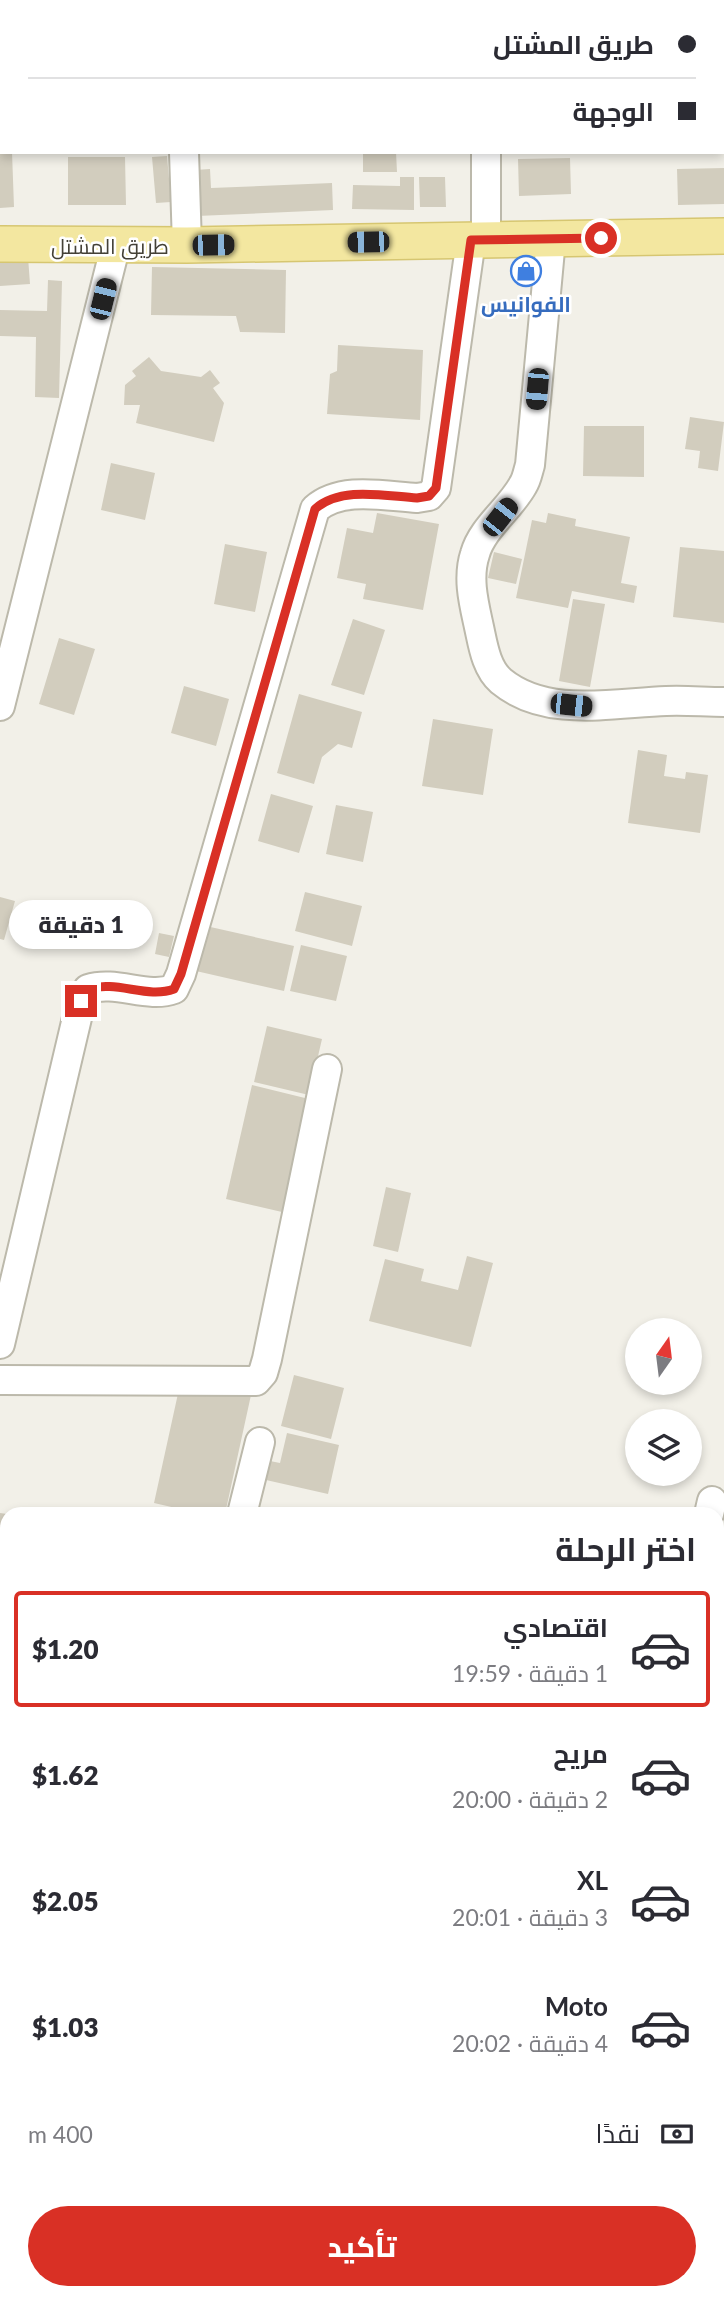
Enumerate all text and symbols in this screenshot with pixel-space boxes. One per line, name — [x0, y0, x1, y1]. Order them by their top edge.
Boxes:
text: طريق المشتل — [493, 28, 654, 60]
text: الوجهة — [573, 95, 654, 127]
route start — [585, 222, 617, 254]
car — [347, 231, 390, 253]
street label: طريق المشتل — [51, 233, 169, 260]
car — [192, 234, 235, 256]
shop icon: الفوانيس — [509, 254, 543, 288]
car — [88, 276, 119, 322]
place label: الفوانيس — [481, 291, 571, 318]
car — [525, 367, 550, 411]
car — [479, 494, 522, 540]
car — [550, 692, 593, 718]
callout: 1 دقيقة — [9, 900, 153, 948]
text: 1 دقيقة — [38, 910, 124, 938]
route end — [65, 985, 97, 1017]
north arrow — [625, 1318, 702, 1395]
map controls — [625, 1318, 702, 1486]
button: layers — [625, 1409, 702, 1486]
text: اختر الرحلة — [555, 1529, 696, 1568]
text: اقتصادي — [503, 1611, 608, 1643]
icon: car — [629, 1618, 692, 1681]
text: $1.20 — [32, 1633, 99, 1665]
text: 1 دقيقة · 19:59 — [452, 1659, 608, 1687]
text: مريح — [553, 1737, 608, 1769]
icon: car — [629, 1744, 692, 1807]
text: $1.62 — [32, 1759, 99, 1791]
text: 2 دقيقة · 20:00 — [452, 1785, 608, 1813]
text: XL — [577, 1864, 608, 1896]
icon: car — [629, 1870, 692, 1933]
text: $2.05 — [32, 1885, 99, 1917]
text: 3 دقيقة · 20:01 — [452, 1903, 608, 1931]
text: Moto — [545, 1990, 608, 2022]
icon: car — [629, 1996, 692, 2059]
text: $1.03 — [32, 2011, 99, 2043]
text: 4 دقيقة · 20:02 — [452, 2029, 608, 2057]
icon: cash — [658, 2115, 696, 2153]
text: نقدًا — [596, 2117, 640, 2149]
text: 400 m — [28, 2120, 93, 2148]
button: تأكيد — [28, 2206, 696, 2286]

